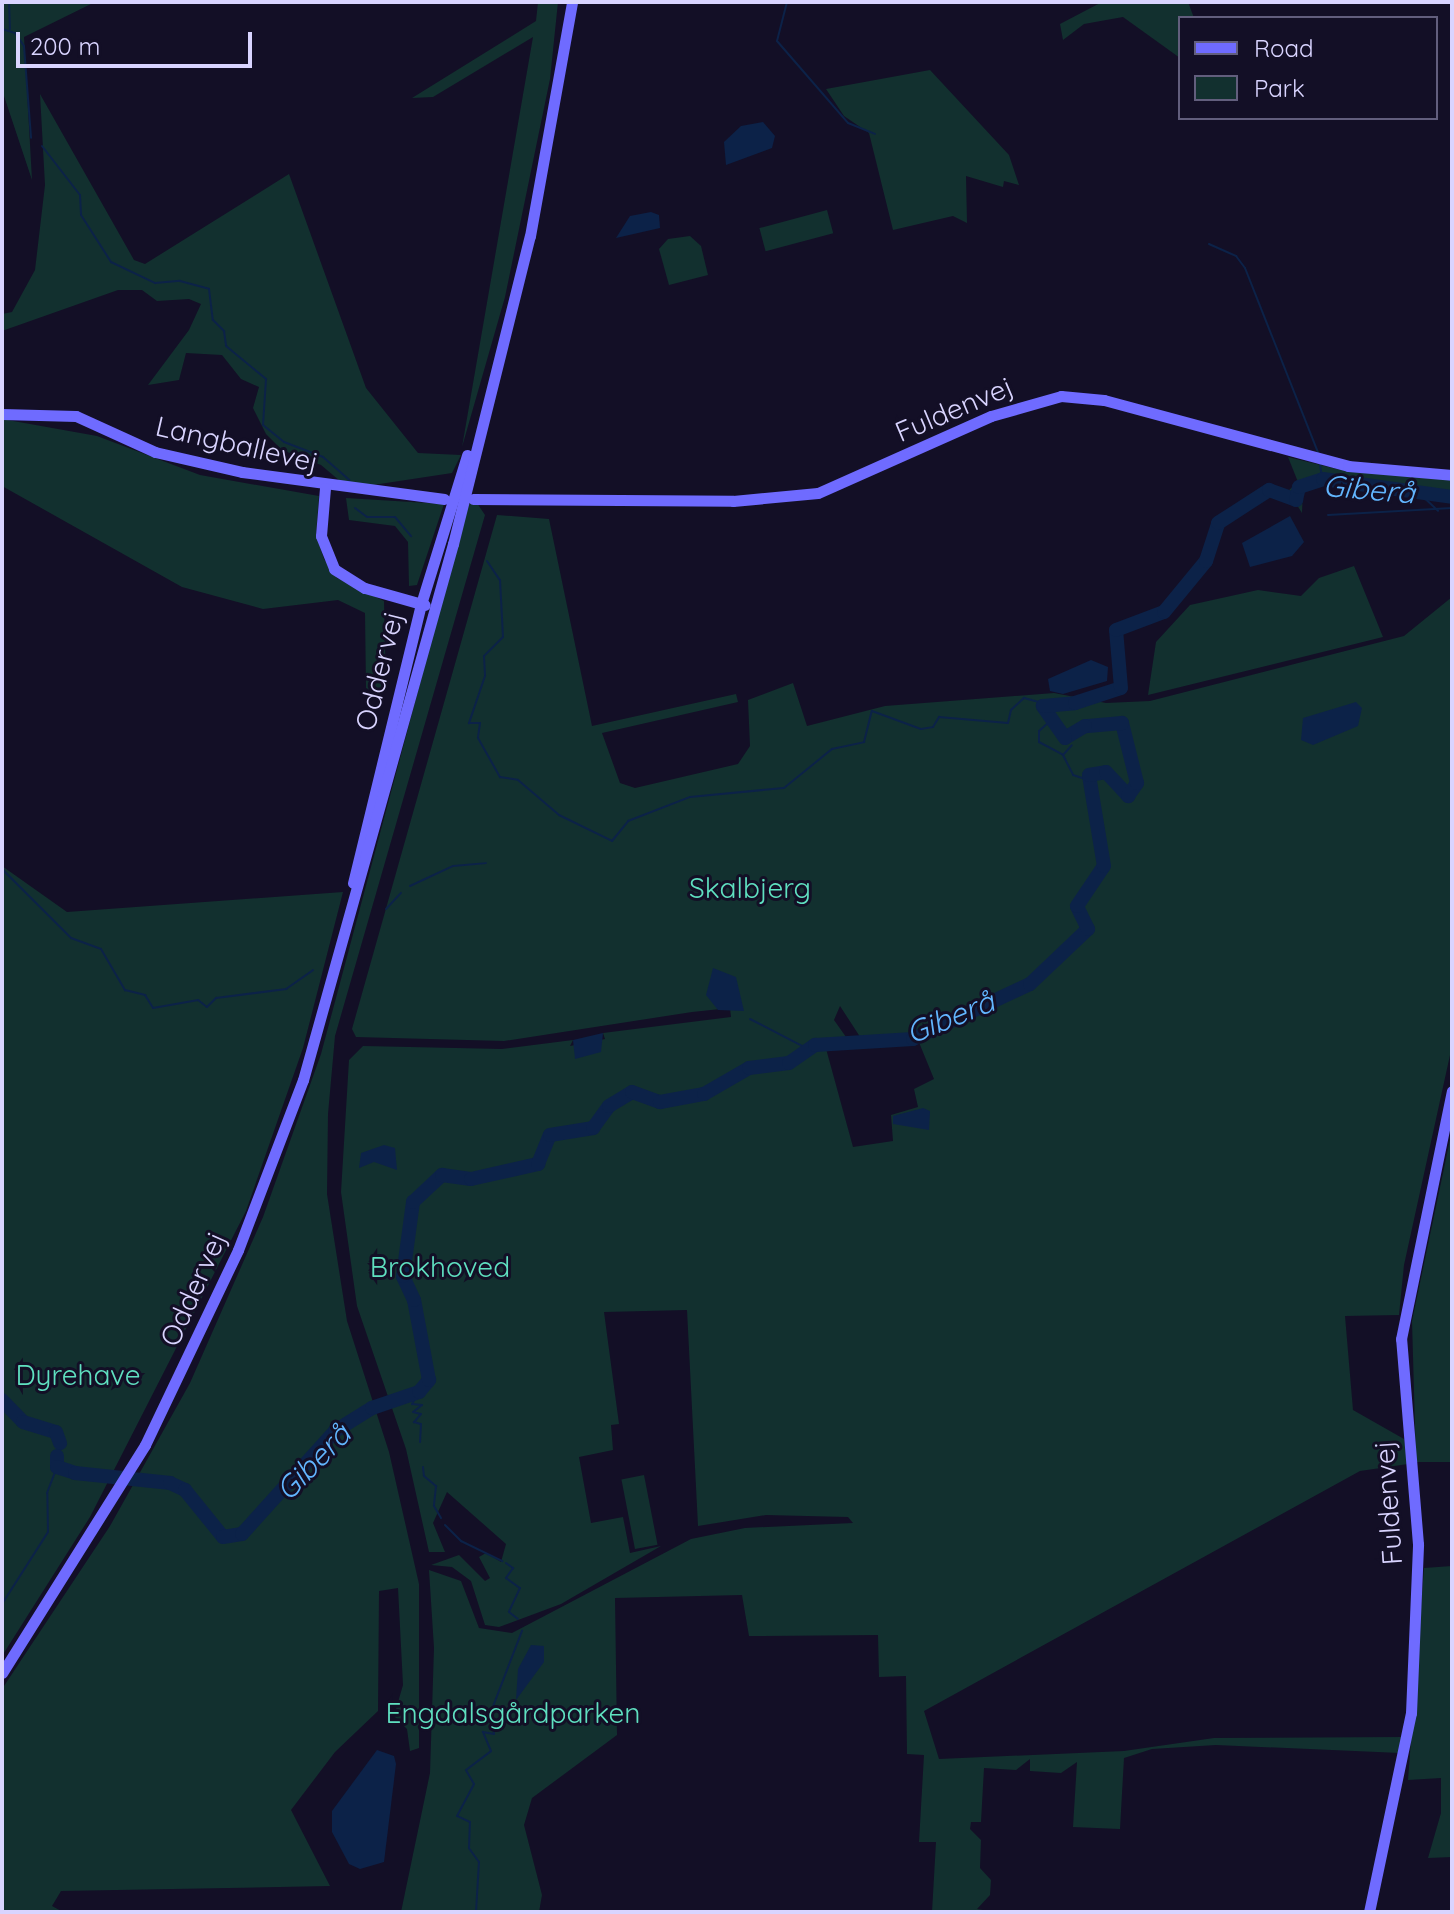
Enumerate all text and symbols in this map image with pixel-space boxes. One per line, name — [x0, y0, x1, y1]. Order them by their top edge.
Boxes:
scale bar — [20, 16, 256, 66]
legend — [1178, 16, 1438, 120]
text: 200 m — [30, 31, 100, 61]
text: Road — [1254, 33, 1314, 63]
text: Park — [1254, 73, 1305, 103]
street label: Fuldenvej — [890, 369, 1018, 449]
street label: Langballevej — [152, 409, 322, 479]
water label: Giberå — [1322, 467, 1416, 511]
street label: Oddervej — [348, 608, 410, 734]
park label: Skalbjerg — [689, 871, 811, 905]
water label: Giberå — [901, 983, 999, 1051]
street label: Oddervej — [153, 1227, 233, 1351]
park label: Brokhoved — [370, 1250, 510, 1284]
park label: Dyrehave — [15, 1358, 141, 1392]
water label: Giberå — [268, 1416, 358, 1508]
street label: Fuldenvej — [1367, 1440, 1409, 1566]
park label: Engdalsgårdparken — [385, 1696, 641, 1730]

